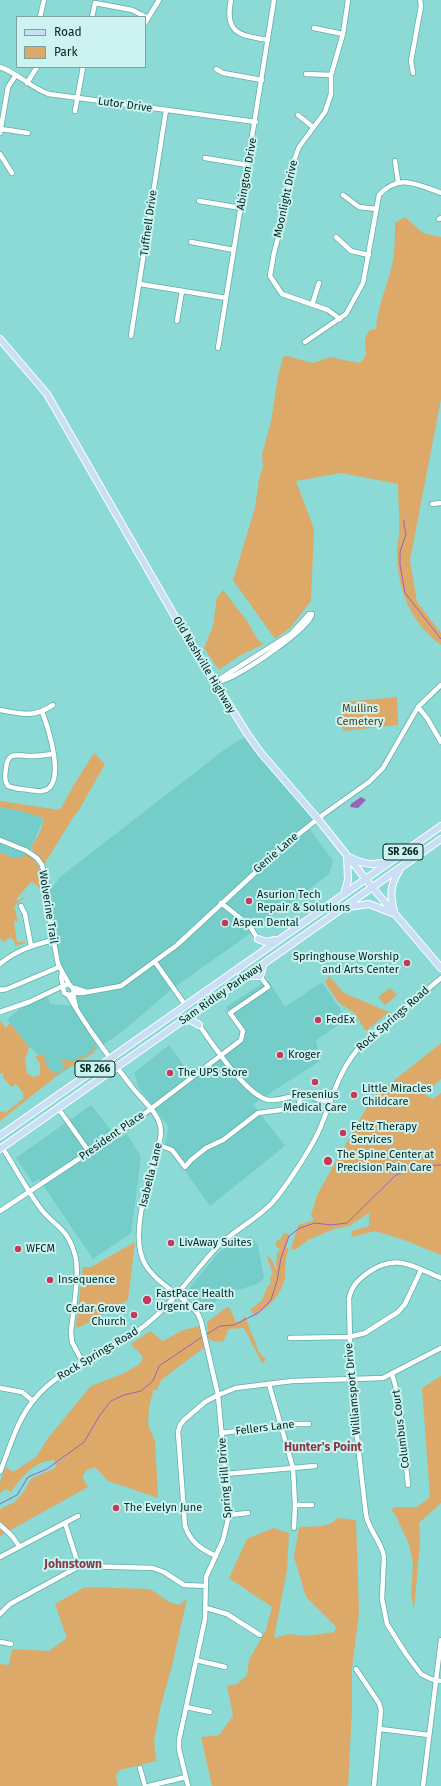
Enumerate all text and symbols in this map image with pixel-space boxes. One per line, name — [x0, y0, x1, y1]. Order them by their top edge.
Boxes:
legend — [16, 16, 146, 68]
text: Road — [54, 25, 82, 39]
text: Park — [54, 45, 78, 59]
street label: Lutor Drive — [97, 95, 153, 115]
street label: Abington Drive — [234, 137, 260, 211]
street label: Moonlight Drive — [271, 159, 301, 239]
street label: Tuffnell Drive — [138, 189, 160, 257]
street label: Old Nashville Highway — [170, 614, 238, 716]
park label: Mullins Cemetery — [337, 702, 383, 728]
street label: Genie Lane — [251, 830, 301, 876]
road number: SR 266 — [383, 844, 423, 860]
street label: Wolverine Trail — [36, 869, 60, 945]
place label: Asurion Tech Repair & Solutions — [257, 888, 350, 914]
marker: Asurion Tech Repair & Solutions — [244, 896, 254, 906]
place label: Aspen Dental — [233, 916, 299, 930]
marker: Aspen Dental — [220, 918, 230, 928]
place label: Springhouse Worship and Arts Center — [293, 950, 399, 976]
marker: Springhouse Worship and Arts Center — [402, 958, 412, 968]
street label: Sam Ridley Parkway — [177, 960, 265, 1028]
street label: Rock Springs Road — [354, 984, 432, 1054]
place label: FedEx — [326, 1013, 355, 1027]
marker: FedEx — [313, 1015, 323, 1025]
place label: Kroger — [288, 1048, 321, 1062]
marker: Kroger — [275, 1050, 285, 1060]
road number: SR 266 — [75, 1061, 115, 1077]
place label: The UPS Store — [178, 1066, 248, 1080]
marker: The UPS Store — [165, 1068, 175, 1078]
marker: Fresenius Medical Care — [310, 1077, 320, 1087]
place label: Little Miracles Childcare — [362, 1082, 432, 1108]
place label: Fresenius Medical Care — [283, 1088, 347, 1114]
marker: Little Miracles Childcare — [349, 1090, 359, 1100]
street label: President Place — [77, 1109, 147, 1163]
place label: Feltz Therapy Services — [351, 1120, 417, 1146]
marker: Feltz Therapy Services — [338, 1128, 348, 1138]
street label: Isabella Lane — [137, 1141, 165, 1209]
place label: The Spine Center at Precision Pain Care — [337, 1148, 434, 1174]
marker: The Spine Center at Precision Pain Care — [322, 1155, 334, 1167]
place label: LivAway Suites — [179, 1236, 252, 1250]
marker: LivAway Suites — [166, 1238, 176, 1248]
place label: WFCM — [26, 1242, 55, 1256]
marker: WFCM — [13, 1244, 23, 1254]
place label: Insequence — [58, 1273, 115, 1287]
marker: Insequence — [45, 1275, 55, 1285]
place label: FastPace Health Urgent Care — [156, 1287, 234, 1313]
marker: FastPace Health Urgent Care — [141, 1294, 153, 1306]
place label: Cedar Grove Church — [66, 1302, 126, 1328]
marker: Cedar Grove Church — [129, 1310, 139, 1320]
street label: Rock Springs Road — [55, 1325, 141, 1383]
street label: Williamsport Drive — [342, 1343, 364, 1435]
street label: Columbus Court — [390, 1389, 412, 1469]
street label: Fellers Lane — [235, 1418, 295, 1438]
street label: Spring Hill Drive — [216, 1437, 234, 1519]
district label: Hunter's Point — [284, 1441, 362, 1455]
place label: The Evelyn June — [124, 1501, 202, 1515]
marker: The Evelyn June — [111, 1503, 121, 1513]
district label: Johnstown — [44, 1558, 102, 1572]

